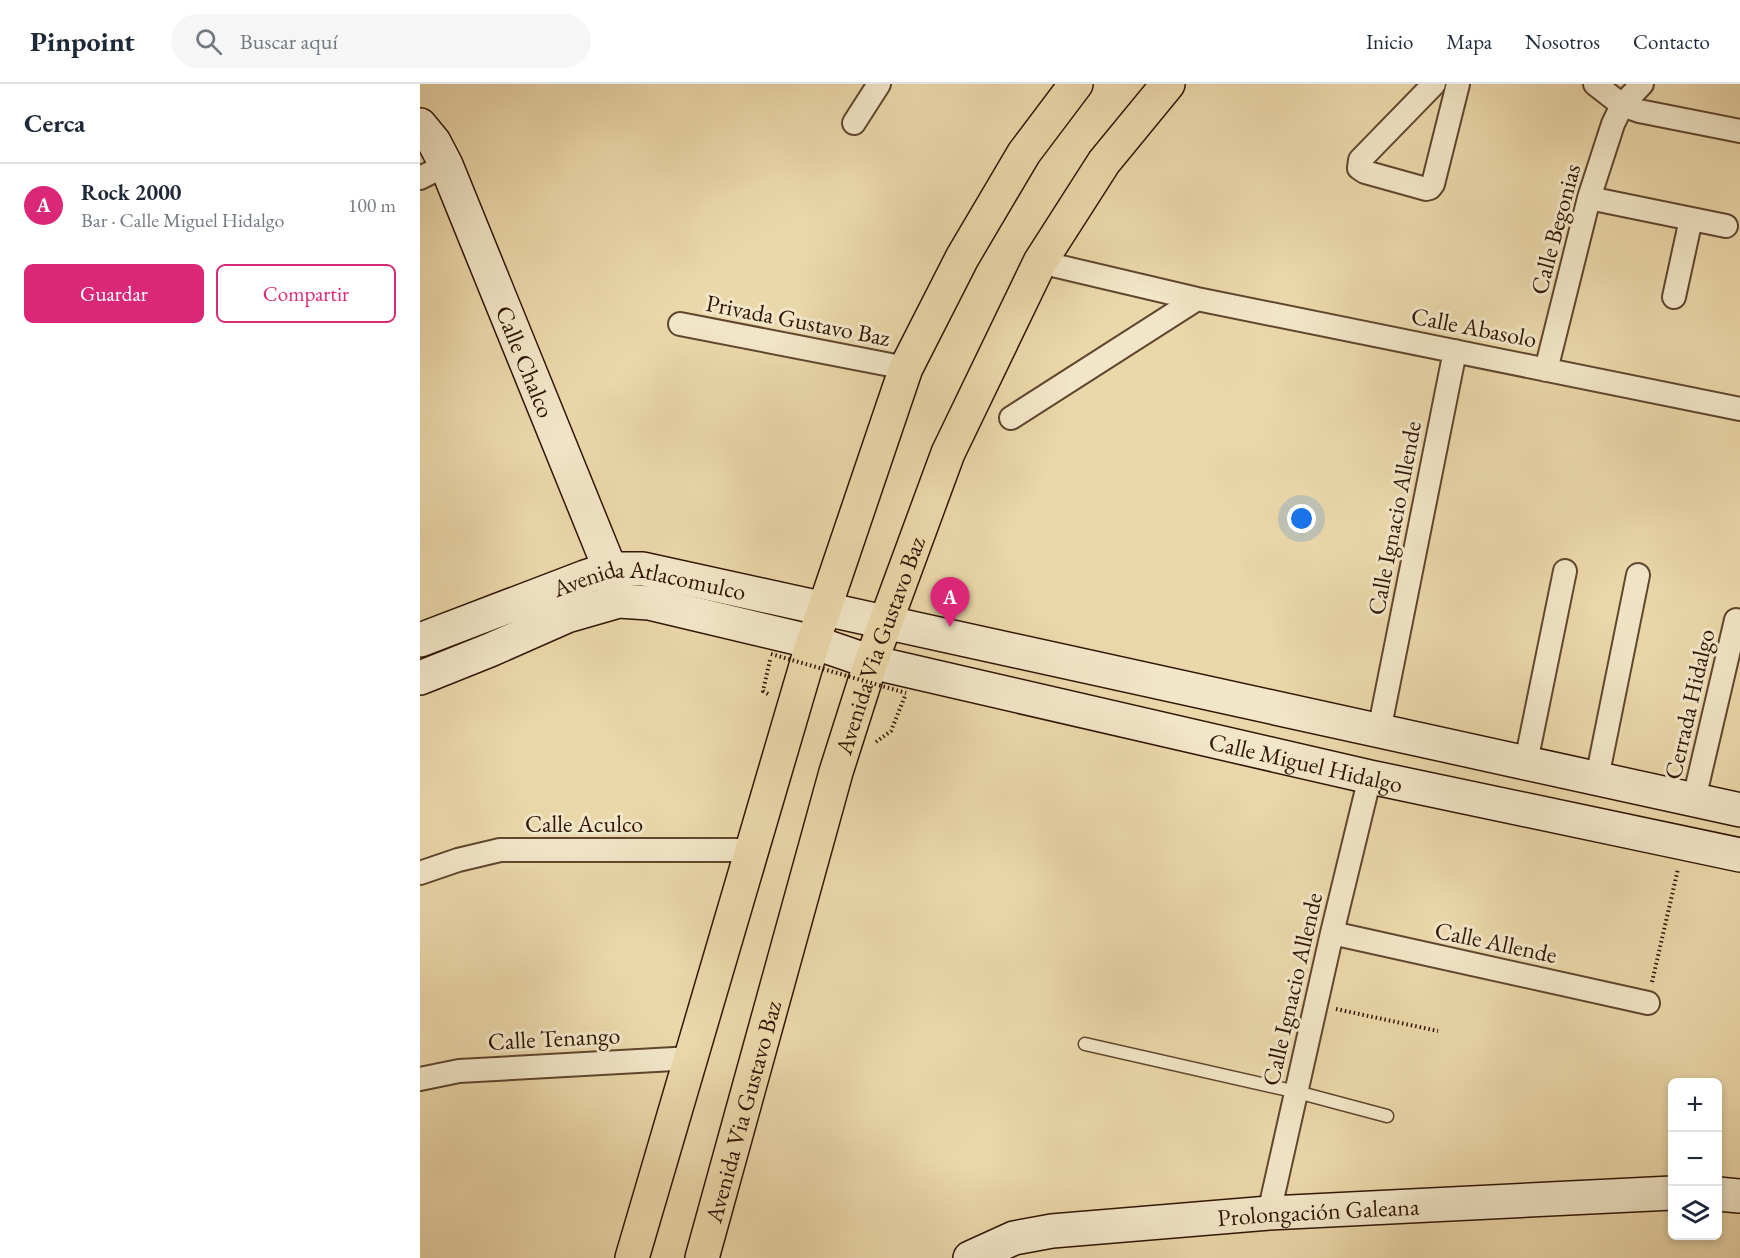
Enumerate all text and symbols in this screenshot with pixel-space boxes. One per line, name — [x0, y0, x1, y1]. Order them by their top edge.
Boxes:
search box — [171, 14, 591, 68]
text: Pinpoint — [30, 23, 135, 59]
icon: search — [192, 25, 225, 58]
text: Buscar aquí — [240, 27, 338, 56]
text: Inicio — [1366, 28, 1413, 55]
text: Mapa — [1446, 28, 1492, 55]
text: Nosotros — [1525, 28, 1600, 55]
text: Contacto — [1633, 28, 1710, 55]
text: Cerca — [24, 106, 85, 140]
street label: Calle Begonias — [1523, 160, 1587, 298]
text: Rock 2000 — [81, 178, 181, 207]
text: A — [36, 192, 51, 218]
text: 100 m — [348, 192, 396, 218]
text: Bar · Calle Miguel Hidalgo — [81, 207, 284, 233]
button: Guardar — [24, 264, 204, 323]
button: Compartir — [216, 264, 396, 323]
street label: Privada Gustavo Baz — [703, 287, 893, 353]
street label: Calle Abasolo — [1409, 300, 1540, 354]
street label: Calle Chalco — [489, 301, 562, 422]
street label: Calle Ignacio Allende — [1360, 418, 1428, 618]
your location — [1287, 504, 1316, 533]
street label: Avenida Via Gustavo Baz — [827, 532, 931, 759]
street label: Avenida Atlacomulco — [547, 552, 749, 607]
pin: A — [930, 578, 970, 627]
street label: Cerrada Hidalgo — [1657, 626, 1721, 782]
street label: Calle Miguel Hidalgo — [1206, 725, 1406, 799]
street label: Calle Aculco — [525, 808, 643, 839]
street label: Calle Ignacio Allende — [1255, 889, 1329, 1089]
street label: Calle Allende — [1432, 914, 1560, 970]
street label: Avenida Via Gustavo Baz — [697, 997, 788, 1227]
street label: Calle Tenango — [487, 1019, 621, 1057]
map controls — [1668, 1078, 1722, 1240]
button: + — [1668, 1078, 1722, 1132]
button: − — [1668, 1132, 1722, 1186]
button: layers — [1668, 1186, 1722, 1240]
street label: Prolongación Galeana — [1216, 1190, 1420, 1233]

